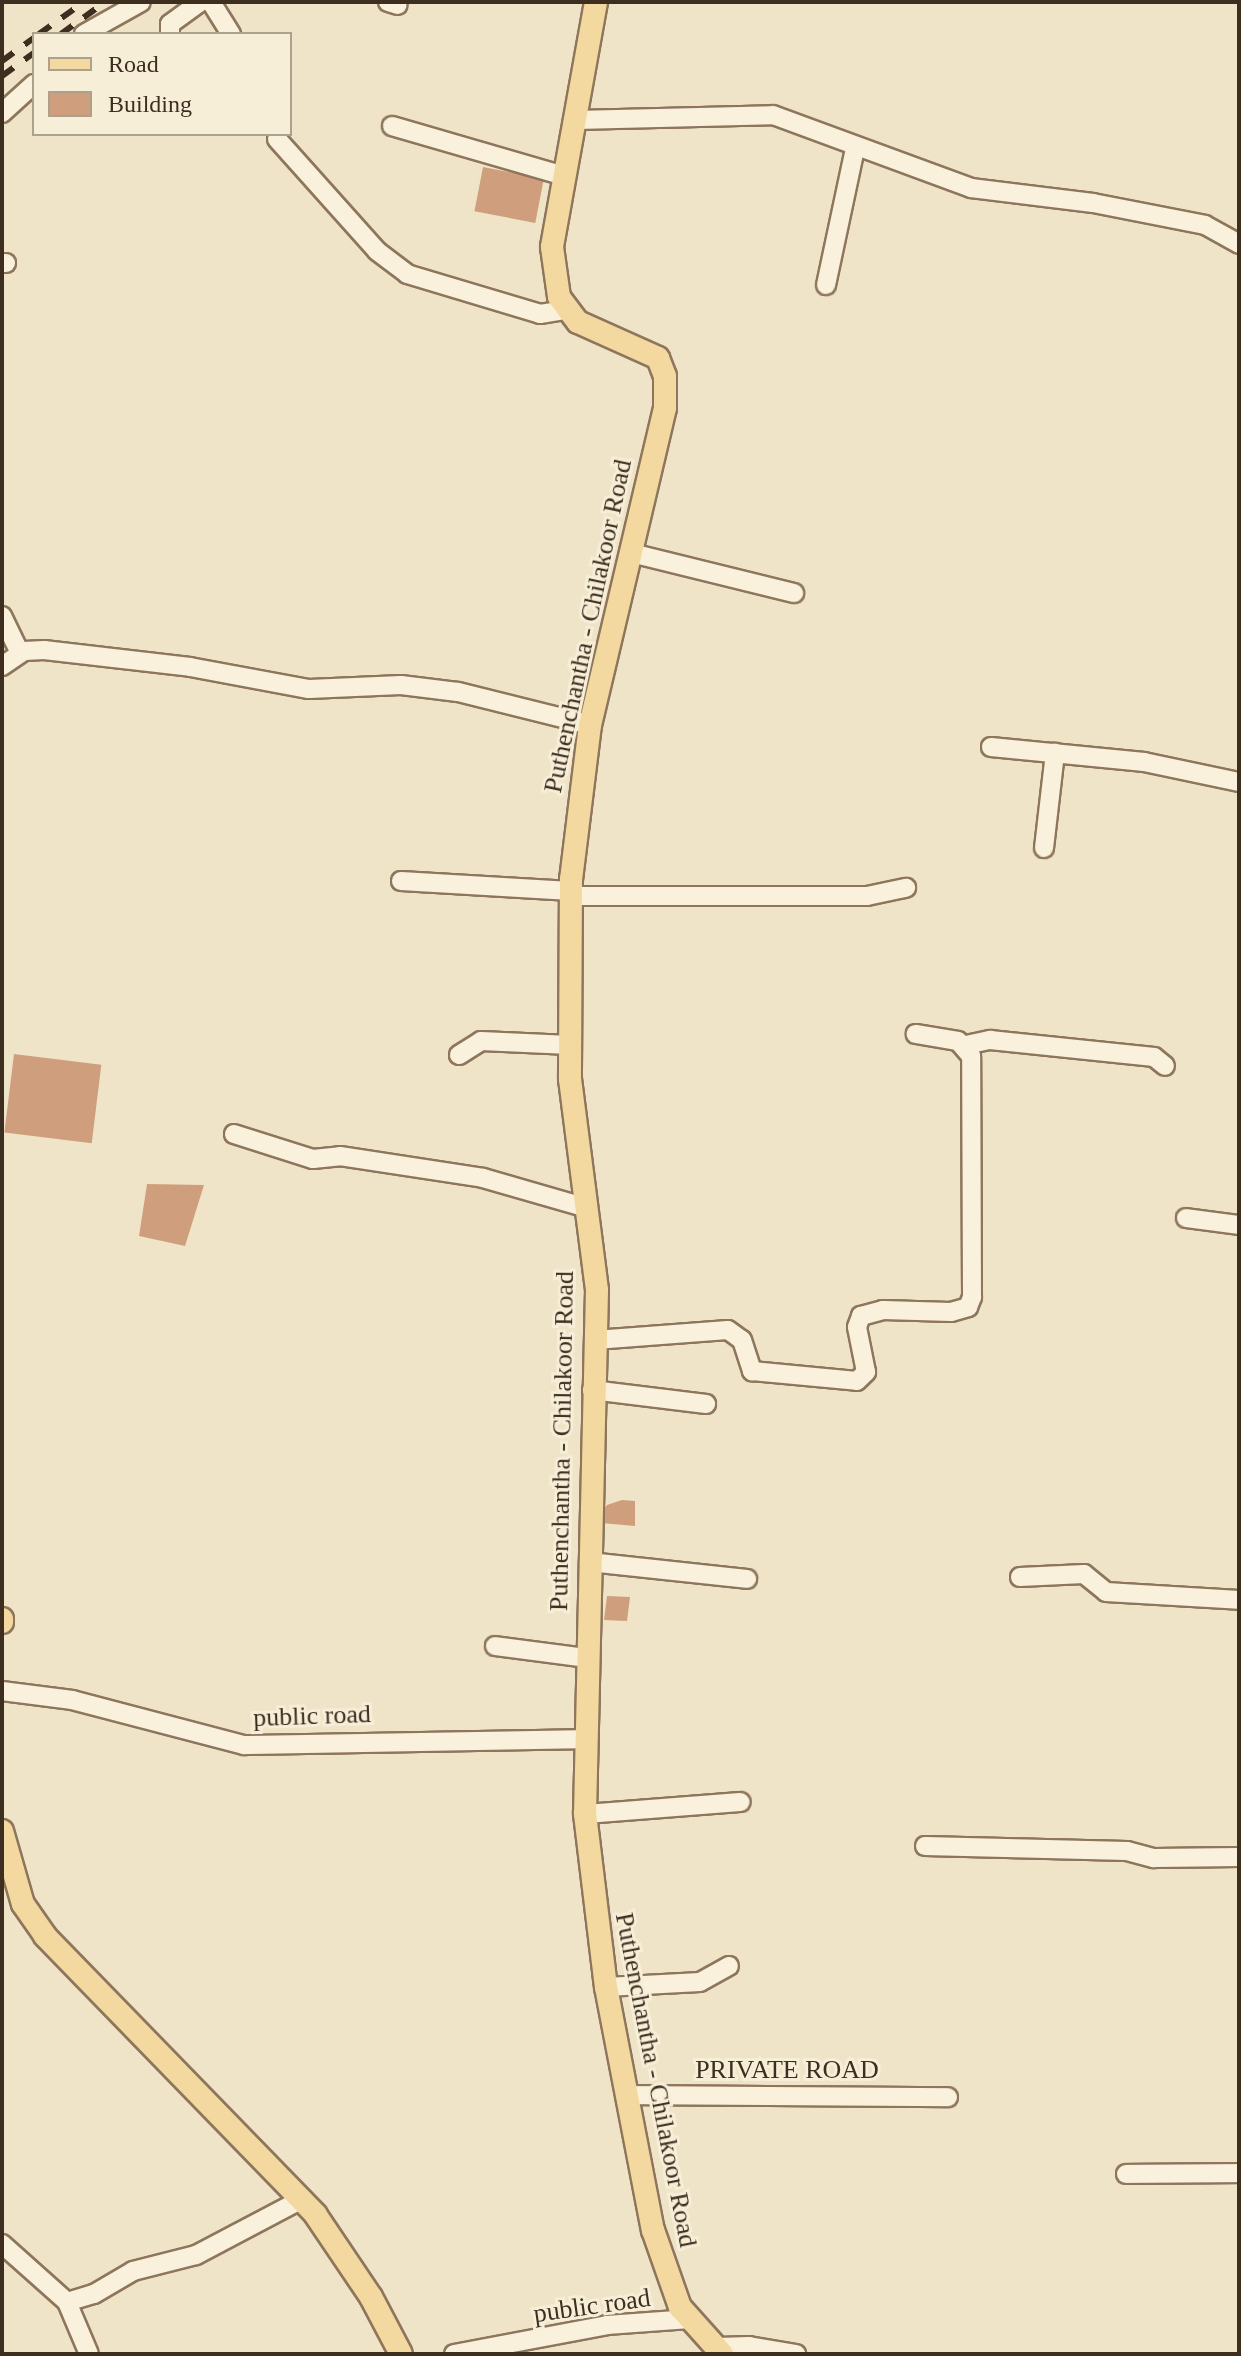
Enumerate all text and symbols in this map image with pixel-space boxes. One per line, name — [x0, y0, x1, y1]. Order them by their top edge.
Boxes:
legend — [32, 32, 292, 136]
text: Road — [108, 51, 159, 77]
text: Building — [108, 91, 192, 117]
street label: Puthenchantha - Chilakoor Road — [537, 456, 639, 796]
street label: Puthenchantha - Chilakoor Road — [543, 1271, 581, 1611]
street label: public road — [253, 1698, 371, 1734]
street label: Puthenchantha - Chilakoor Road — [608, 1910, 704, 2250]
street label: PRIVATE ROAD — [695, 2054, 879, 2086]
street label: public road — [532, 2282, 652, 2330]

